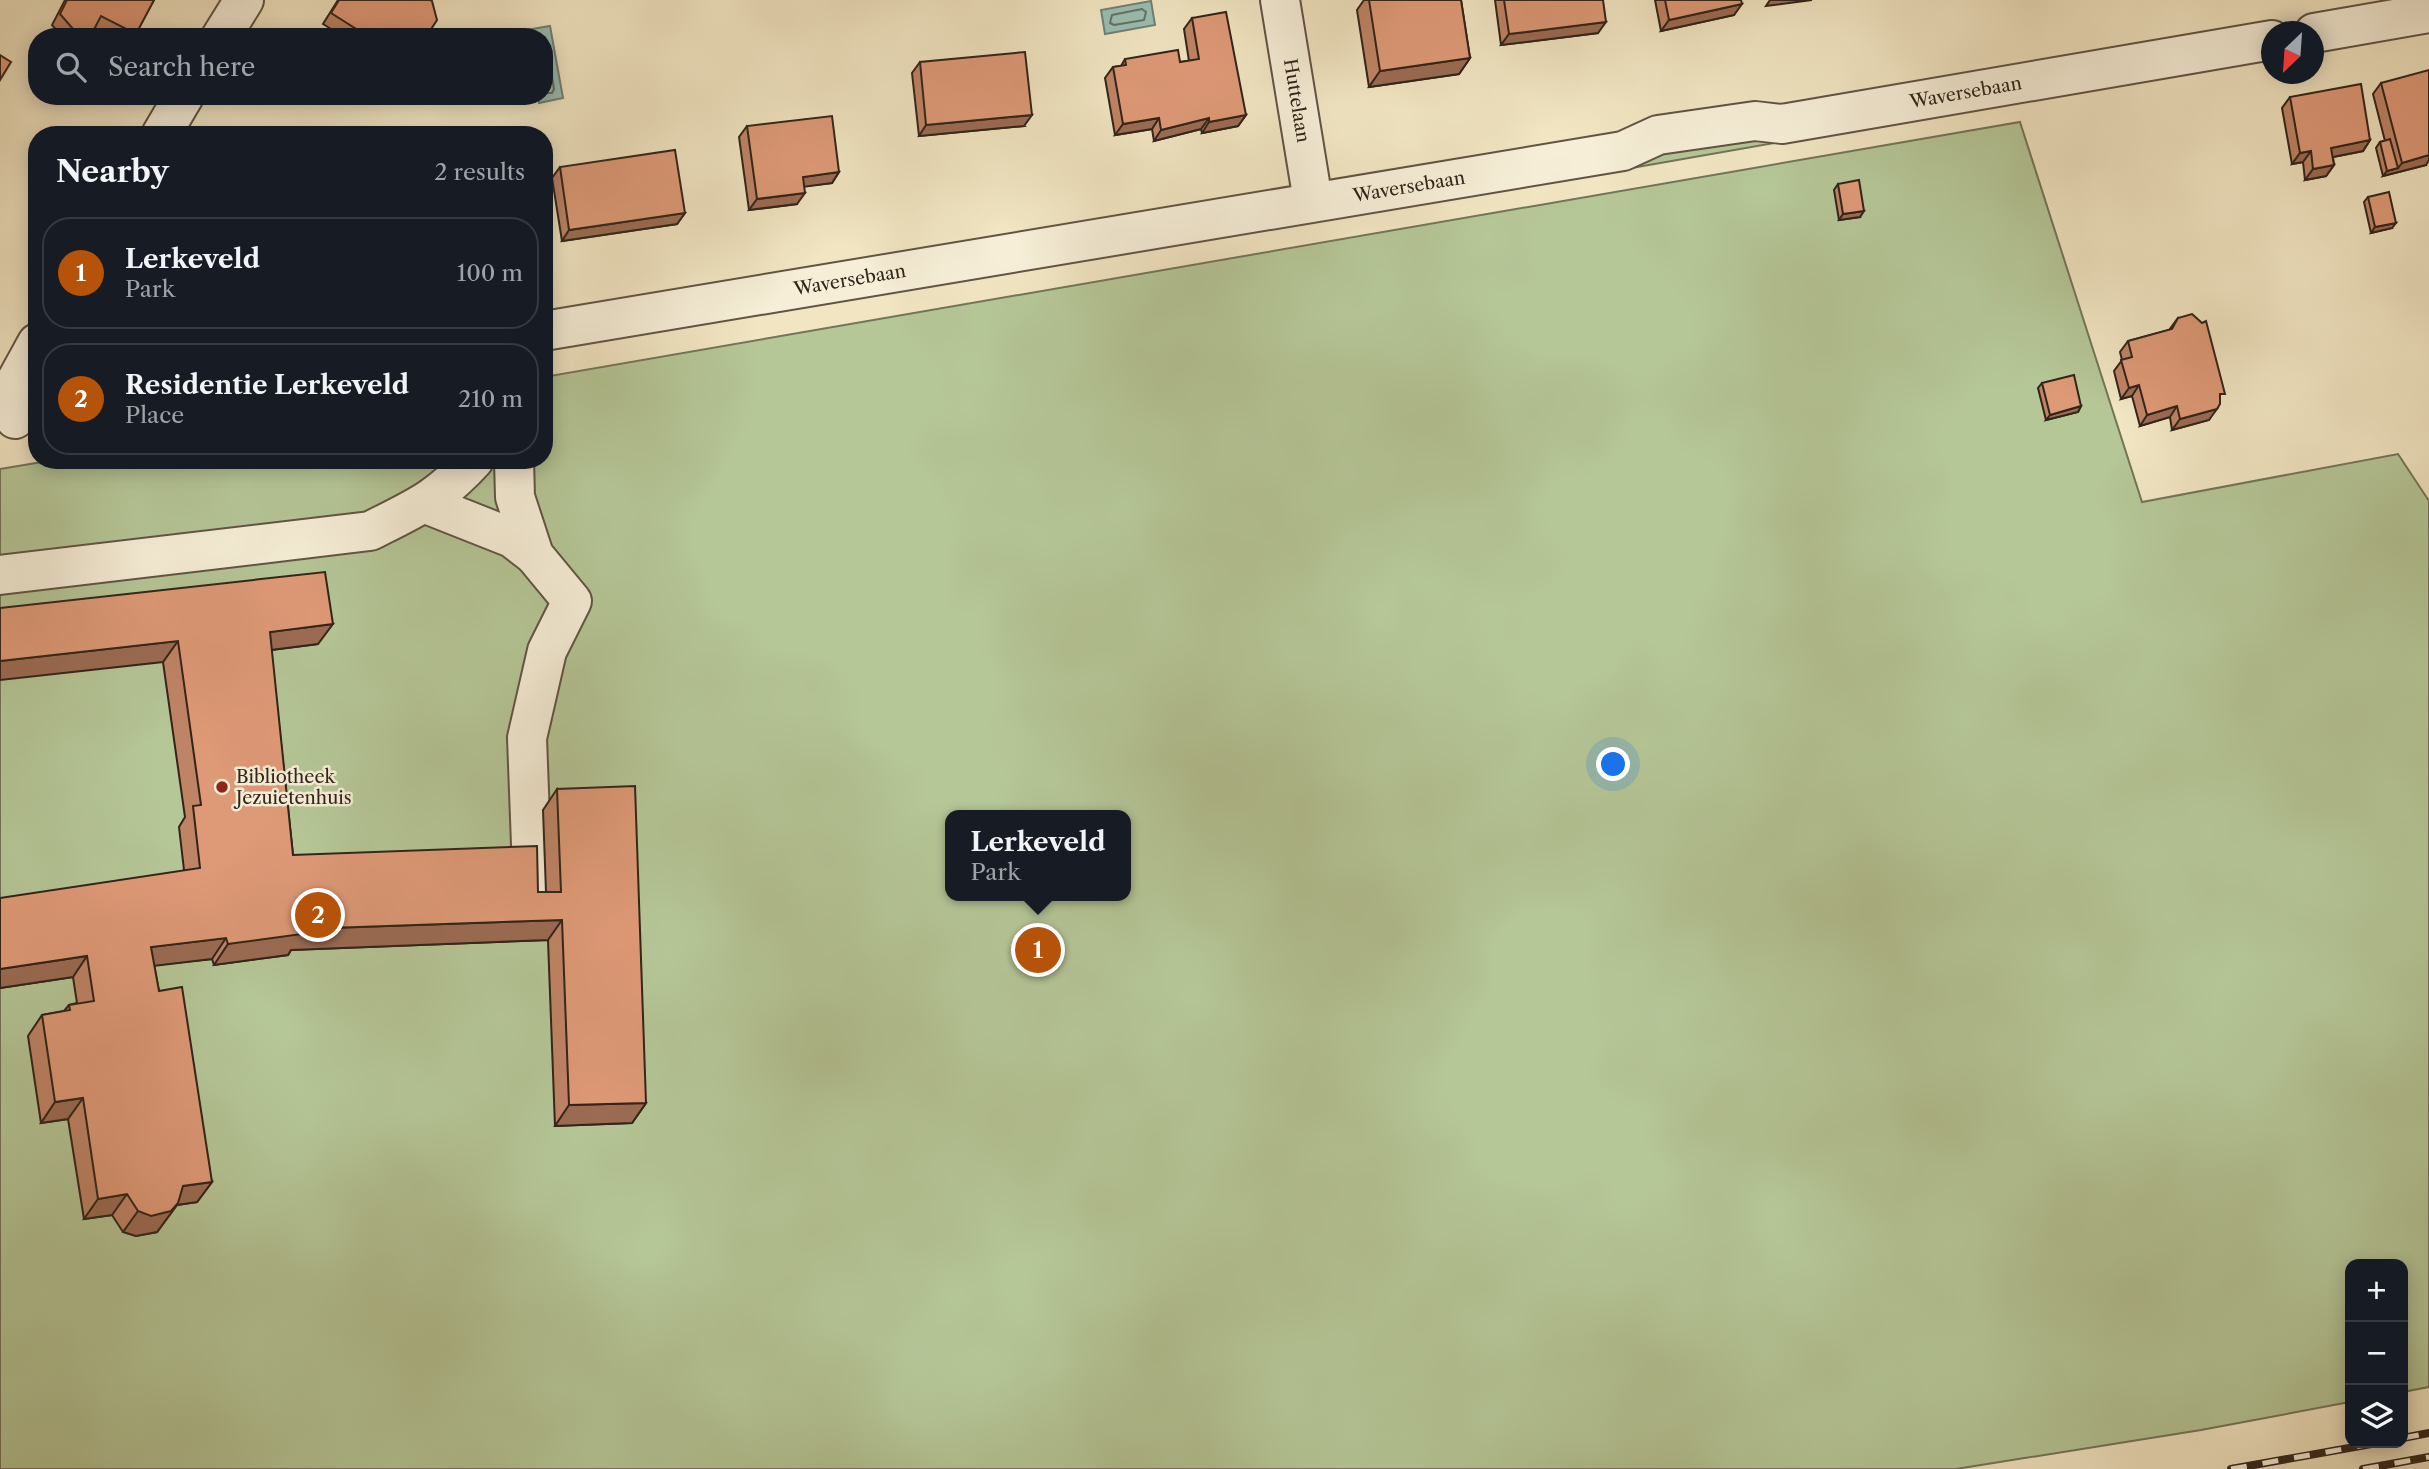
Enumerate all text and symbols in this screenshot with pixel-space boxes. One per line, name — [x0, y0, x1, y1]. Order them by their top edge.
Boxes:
north arrow — [2261, 21, 2324, 84]
search box — [28, 28, 553, 105]
icon: search — [52, 48, 90, 86]
text: Search here — [108, 51, 255, 83]
street label: Huttelaan — [1279, 57, 1314, 144]
street label: Waversebaan — [1907, 72, 2023, 113]
text: Nearby — [56, 153, 169, 190]
text: 2 results — [434, 158, 525, 186]
street label: Waversebaan — [1350, 167, 1467, 207]
text: Lerkeveld — [125, 243, 260, 275]
text: 1 — [76, 259, 86, 287]
text: 100 m — [457, 259, 523, 287]
street label: Waversebaan — [791, 260, 907, 300]
text: Park — [125, 275, 175, 303]
text: Residentie Lerkeveld — [125, 369, 409, 401]
text: 2 — [74, 385, 88, 413]
text: 210 m — [458, 385, 523, 413]
text: Place — [125, 401, 184, 429]
your location — [1596, 747, 1630, 781]
place label: Bibliotheek Jezuietenhuis — [233, 766, 352, 809]
marker: Bibliotheek Jezuietenhuis — [214, 779, 230, 795]
popup — [945, 810, 1131, 901]
text: Lerkeveld — [970, 826, 1106, 858]
text: Park — [970, 858, 1020, 886]
pin: 2 — [295, 889, 341, 941]
pin: 1 — [1015, 924, 1061, 976]
map controls — [2345, 1259, 2408, 1448]
button: + — [2345, 1259, 2408, 1322]
button: − — [2345, 1322, 2408, 1385]
button: layers — [2345, 1385, 2408, 1448]

